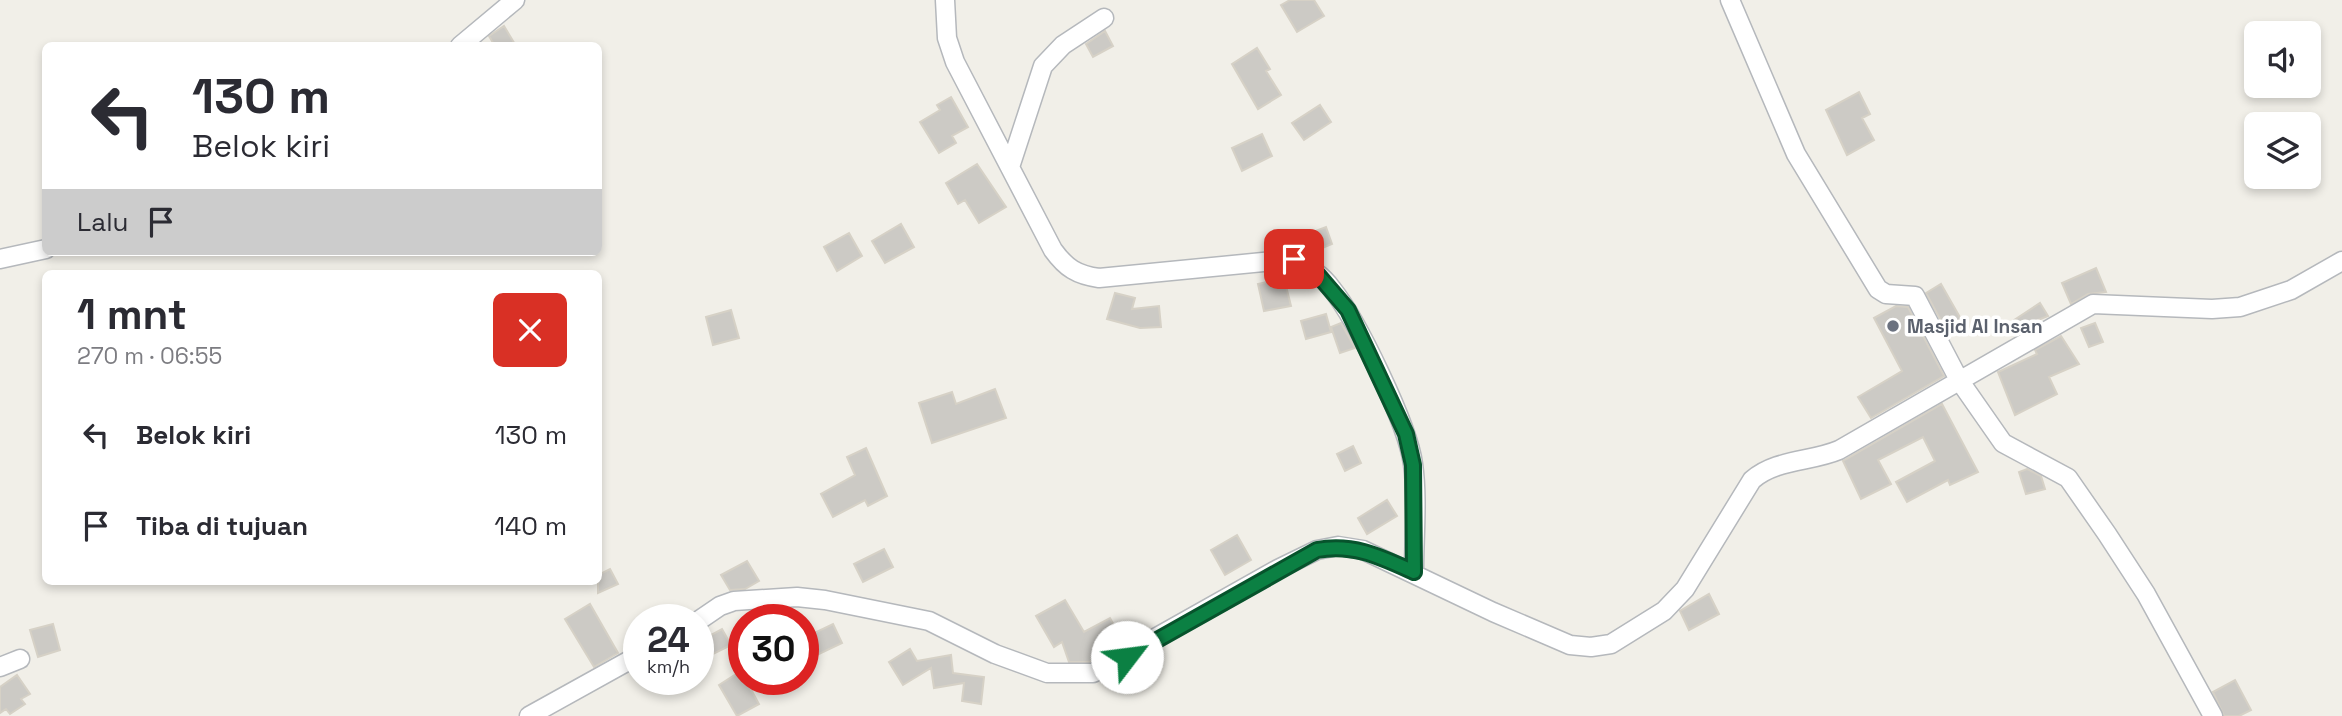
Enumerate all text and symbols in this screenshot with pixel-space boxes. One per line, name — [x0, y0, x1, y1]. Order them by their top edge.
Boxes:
map controls — [2244, 21, 2321, 189]
button: sound — [2244, 21, 2321, 98]
text: 130 m — [192, 65, 330, 127]
icon: left — [77, 70, 168, 161]
button: layers — [2244, 112, 2321, 189]
text: Belok kiri — [192, 126, 330, 166]
icon: arrive — [142, 203, 180, 241]
text: Lalu — [77, 205, 128, 239]
pin — [1264, 229, 1324, 289]
icon: arrive — [1275, 240, 1313, 278]
text: 1 mnt — [77, 288, 187, 341]
button: close — [493, 293, 567, 367]
place label: Masjid Al Insan — [1907, 314, 2043, 339]
marker: Masjid Al Insan — [1885, 318, 1901, 334]
text: 270 m · 06:55 — [77, 341, 222, 371]
icon: left — [77, 416, 115, 454]
text: Belok kiri — [136, 418, 251, 452]
text: 130 m — [495, 418, 567, 452]
icon: arrive — [77, 507, 115, 545]
text: Tiba di tujuan — [136, 509, 308, 543]
text: 140 m — [494, 509, 567, 543]
speed limit sign: 30 — [728, 604, 819, 695]
text: 24 — [647, 618, 690, 662]
position arrow — [1090, 620, 1164, 694]
text: km/h — [647, 655, 690, 678]

